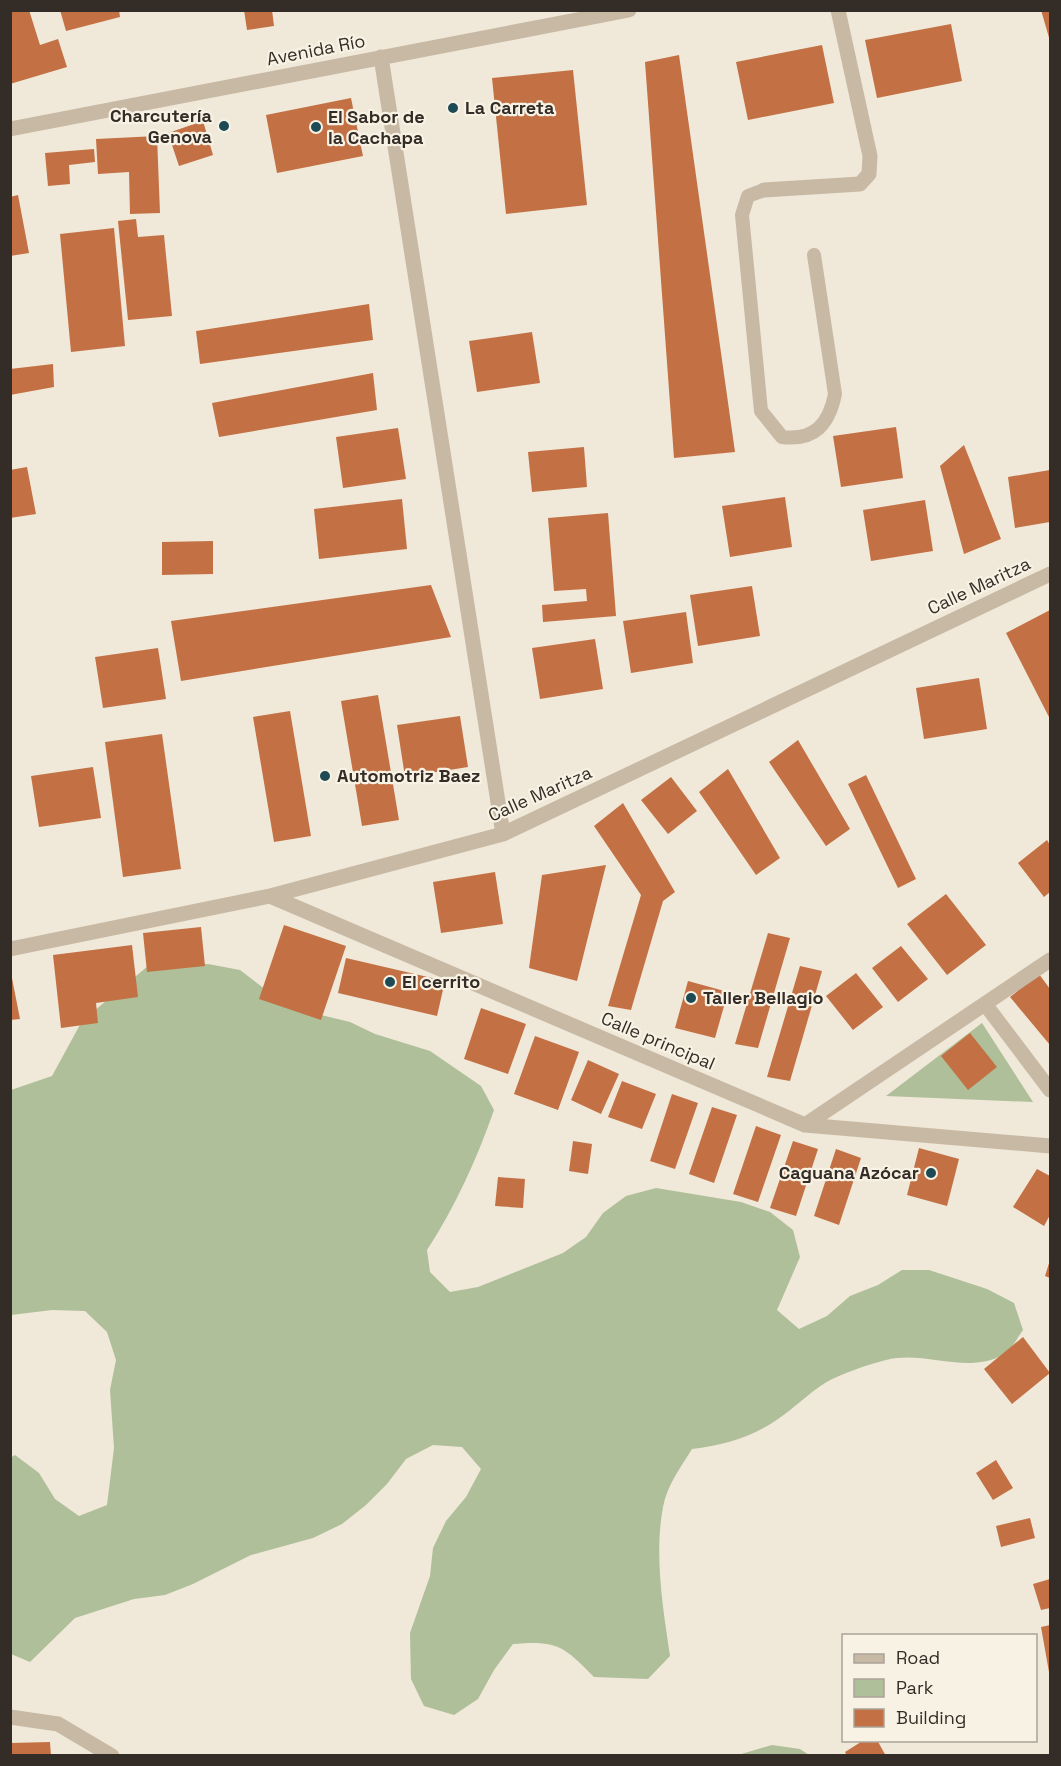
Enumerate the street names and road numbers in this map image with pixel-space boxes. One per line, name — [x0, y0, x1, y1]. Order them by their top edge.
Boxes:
street label: Avenida Río — [265, 29, 367, 70]
street label: Calle Maritza — [924, 552, 1034, 619]
street label: Calle Maritza — [484, 760, 595, 827]
street label: Calle principal — [598, 1006, 719, 1075]

